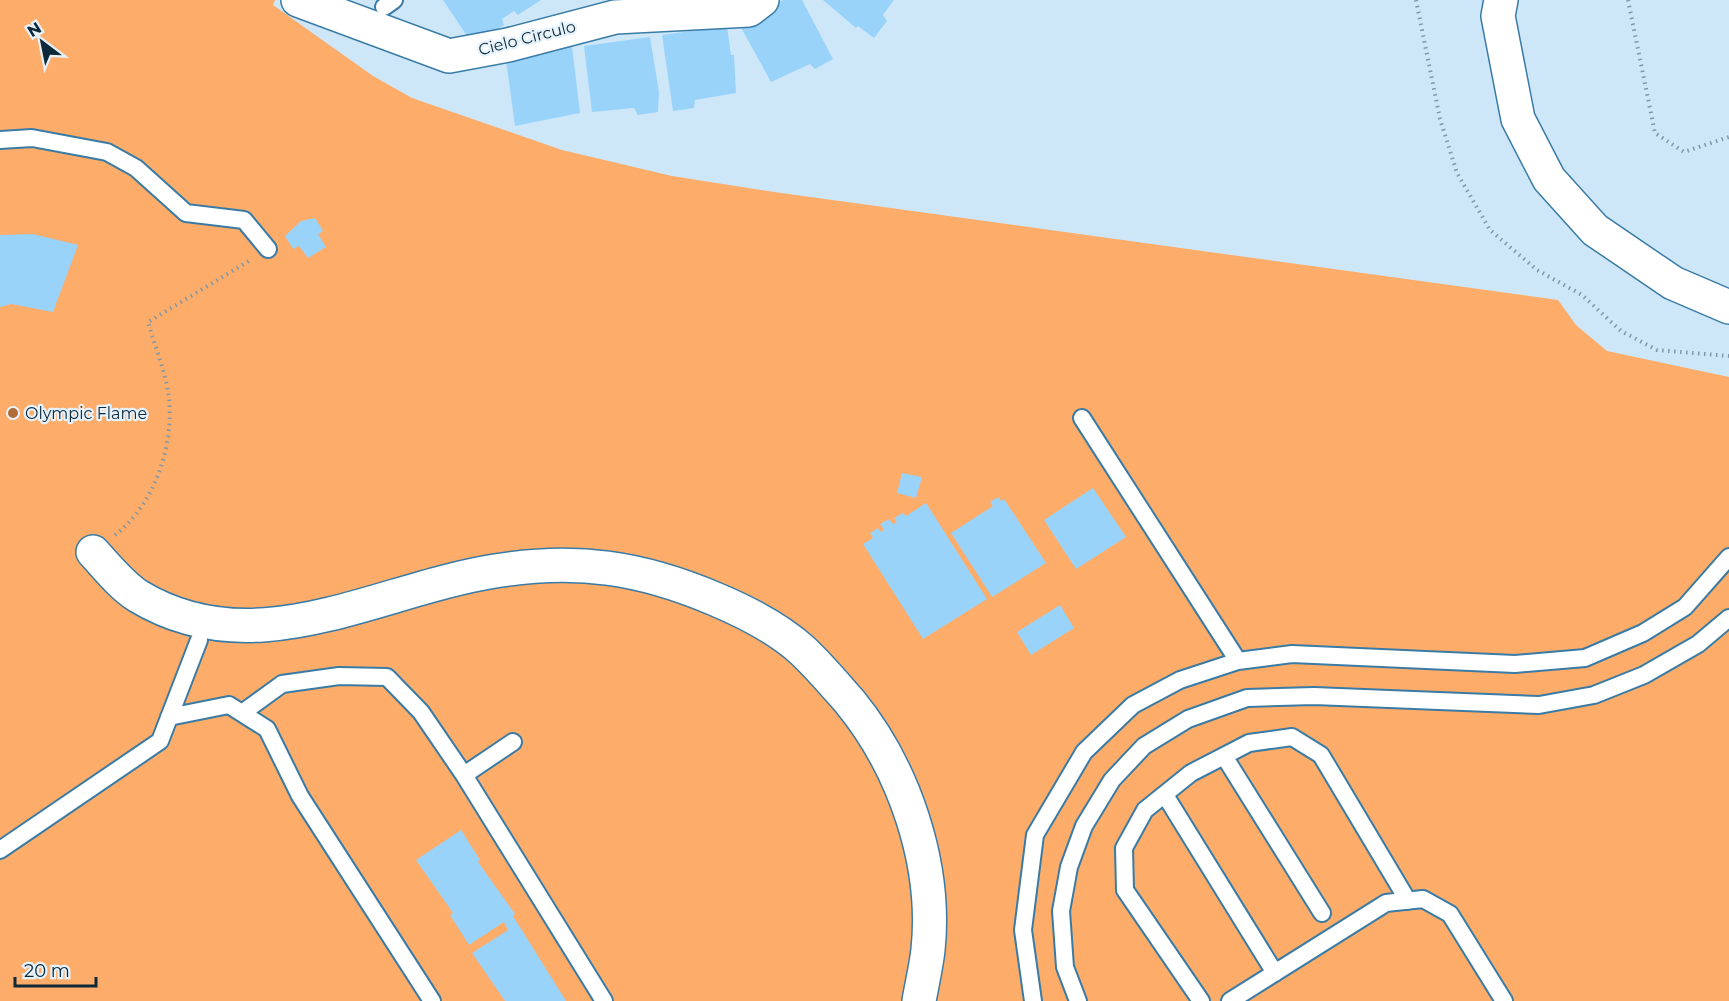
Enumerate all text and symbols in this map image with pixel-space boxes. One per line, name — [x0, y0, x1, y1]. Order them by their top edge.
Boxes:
north arrow — [12, 12, 72, 72]
street label: Cielo Circulo — [476, 17, 578, 59]
text: N — [24, 18, 45, 41]
place label: Olympic Flame — [25, 404, 147, 423]
marker: Olympic Flame — [6, 406, 20, 420]
scale bar — [15, 950, 96, 988]
text: 20 m — [24, 960, 70, 982]

